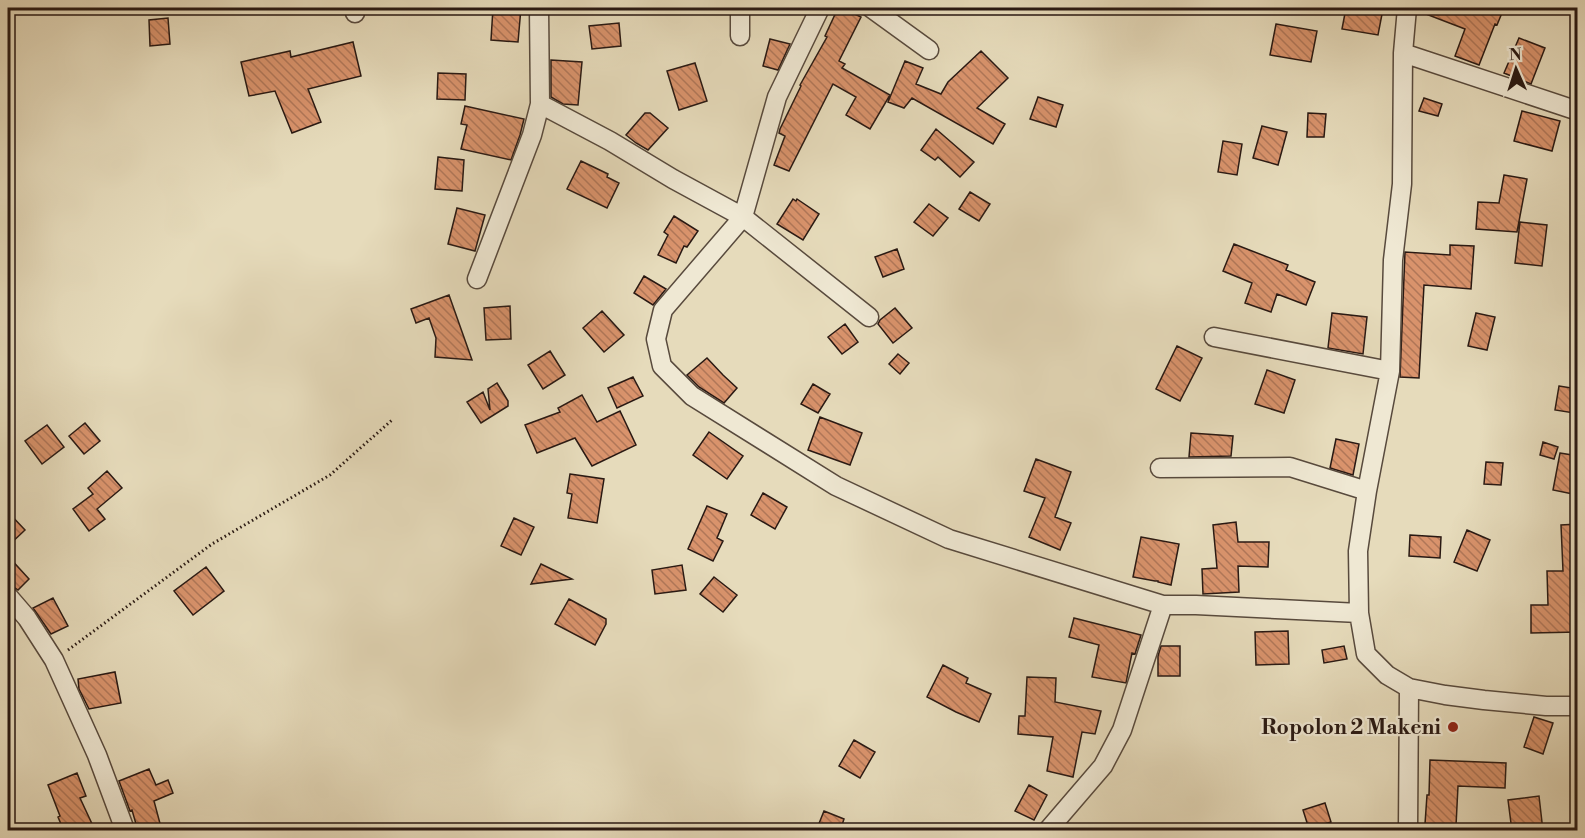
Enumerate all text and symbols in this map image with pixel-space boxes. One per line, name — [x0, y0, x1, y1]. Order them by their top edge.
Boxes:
north arrow — [1486, 39, 1546, 99]
text: N — [1508, 45, 1522, 65]
place label: Ropolon 2 Makeni — [1261, 715, 1441, 741]
marker: Ropolon 2 Makeni — [1446, 720, 1460, 734]

